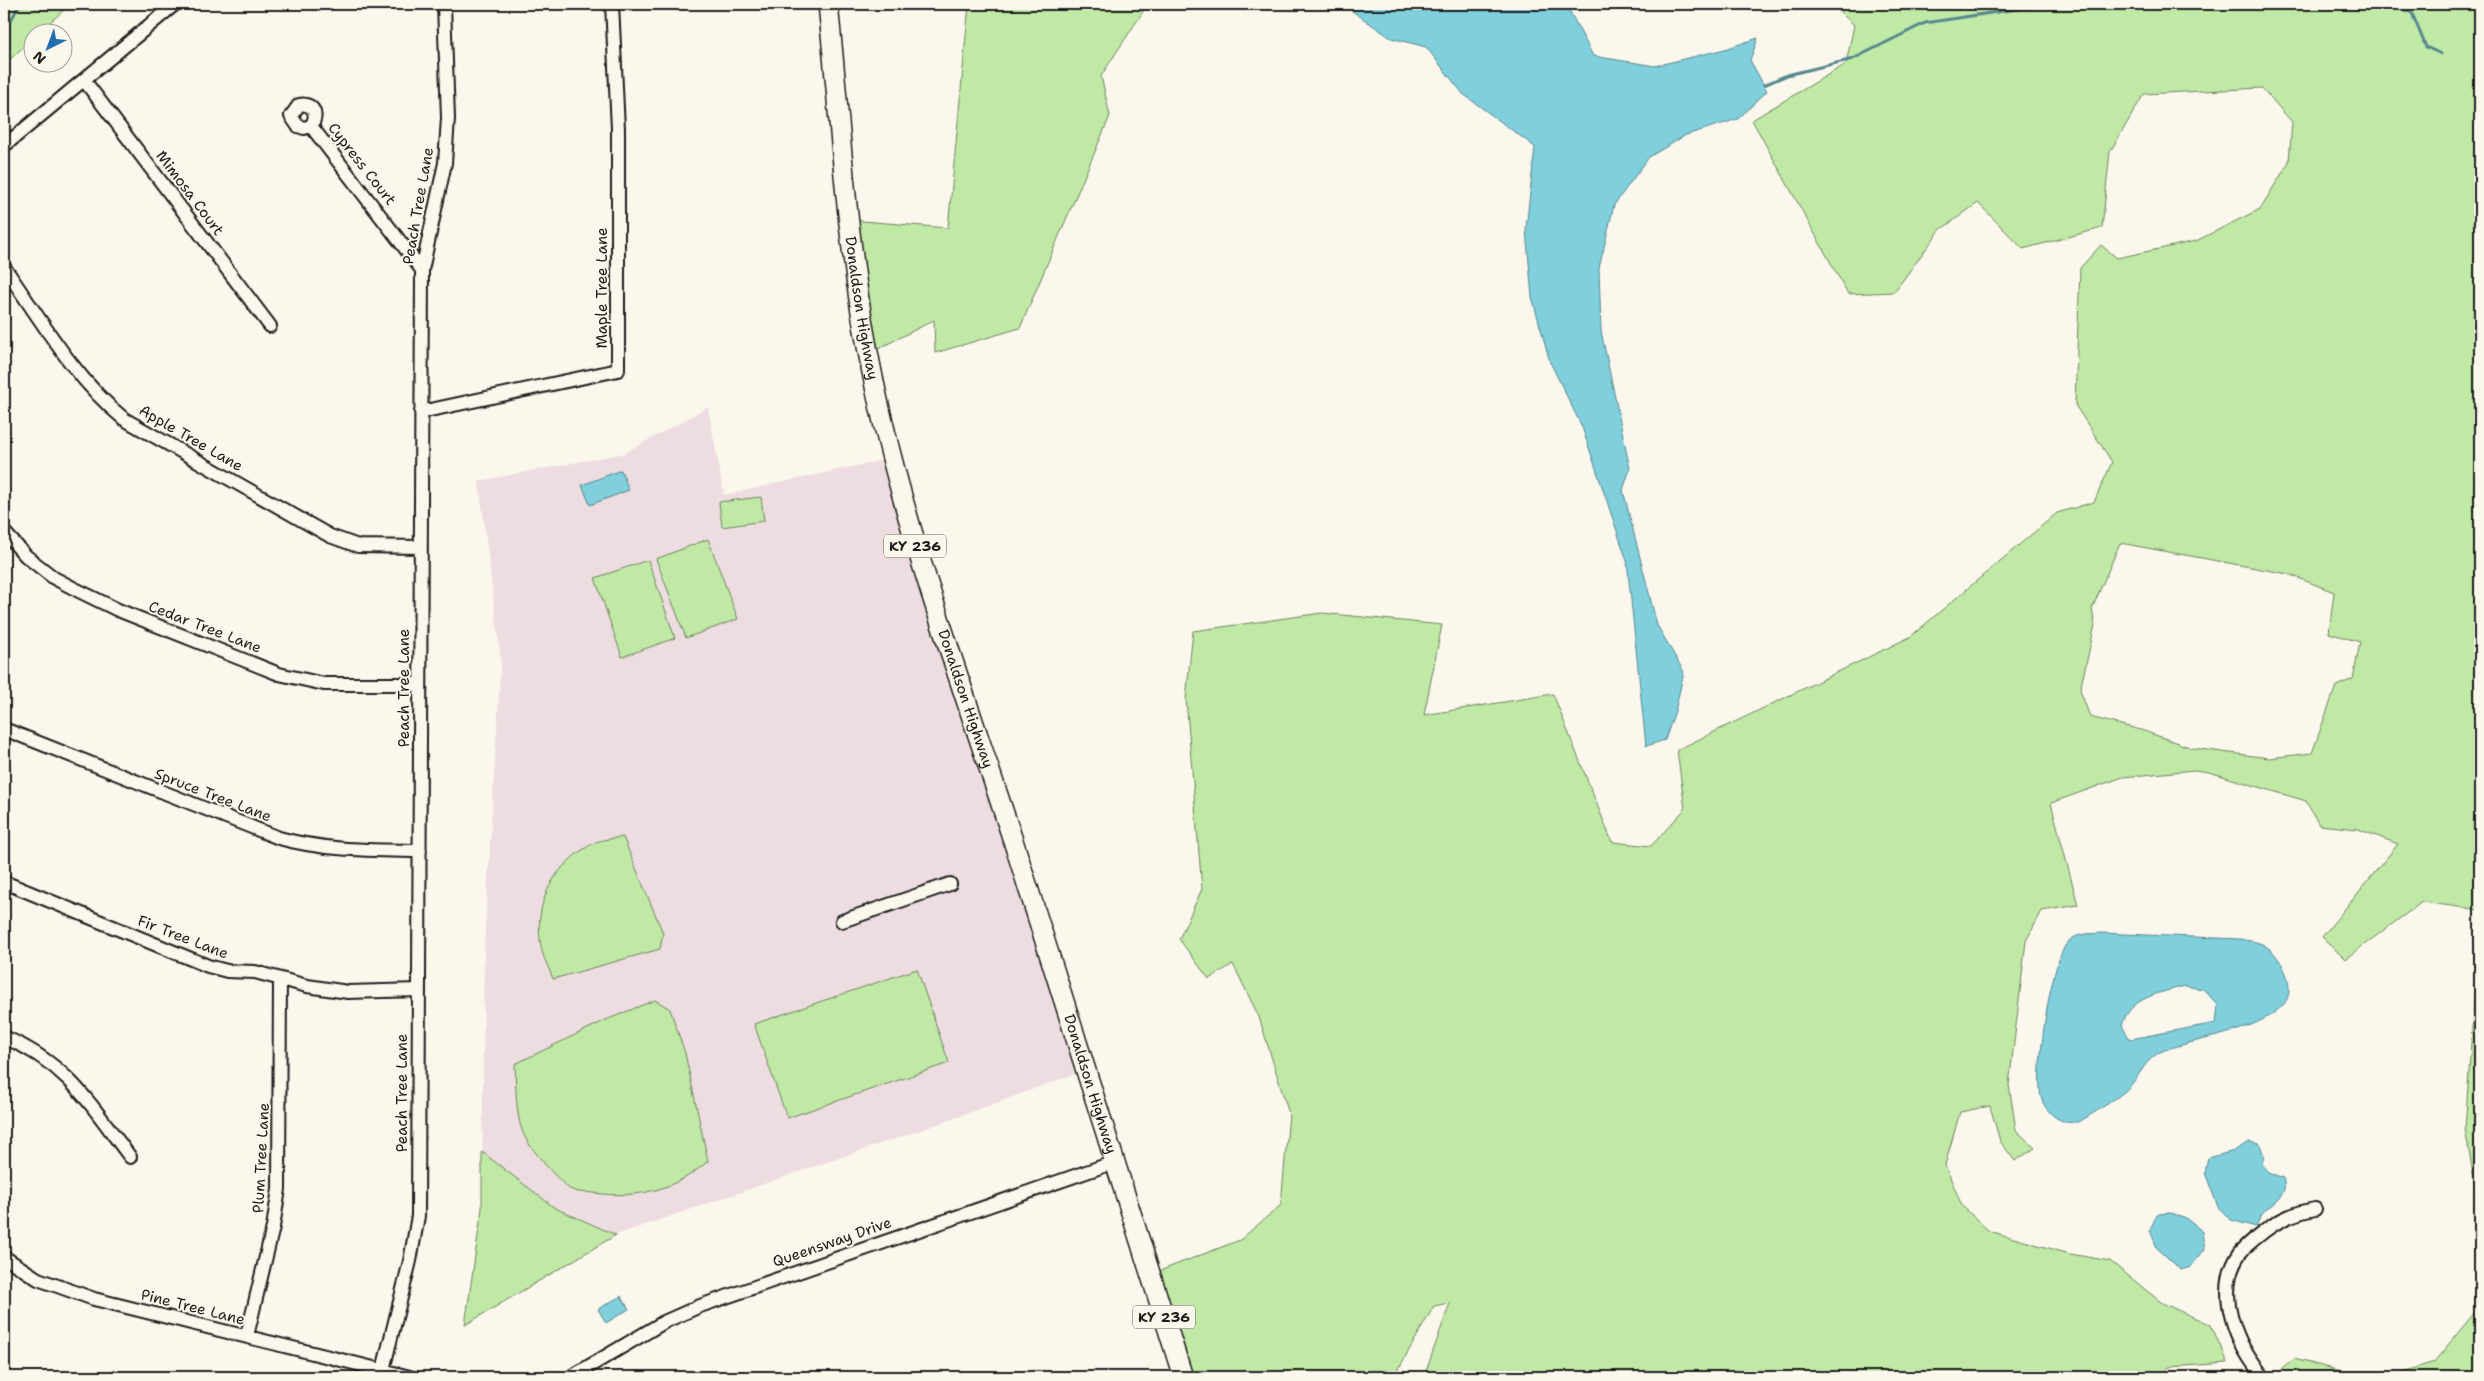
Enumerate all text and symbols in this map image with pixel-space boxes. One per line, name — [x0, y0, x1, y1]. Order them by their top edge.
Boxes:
north arrow — [22, 22, 72, 72]
text: N — [29, 47, 49, 68]
street label: Cypress Court — [323, 119, 401, 209]
street label: Mimosa Court — [151, 146, 229, 240]
street label: Peach Tree Lane — [398, 146, 438, 266]
street label: Maple Tree Lane — [592, 227, 612, 349]
street label: Donaldson Highway — [841, 235, 883, 382]
street label: Apple Tree Lane — [135, 400, 247, 476]
road number: KY 236 — [884, 534, 946, 558]
street label: Cedar Tree Lane — [146, 596, 264, 658]
street label: Donaldson Highway — [933, 627, 998, 771]
street label: Peach Tree Lane — [394, 629, 414, 747]
street label: Spruce Tree Lane — [152, 764, 274, 826]
street label: Fir Tree Lane — [135, 911, 231, 963]
street label: Donaldson Highway — [1059, 1012, 1122, 1156]
street label: Peach Tree Lane — [392, 1034, 412, 1152]
street label: Plum Tree Lane — [248, 1102, 274, 1214]
street label: Queensway Drive — [770, 1212, 894, 1272]
street label: Pine Tree Lane — [139, 1284, 247, 1330]
road number: KY 236 — [1133, 1305, 1195, 1328]

